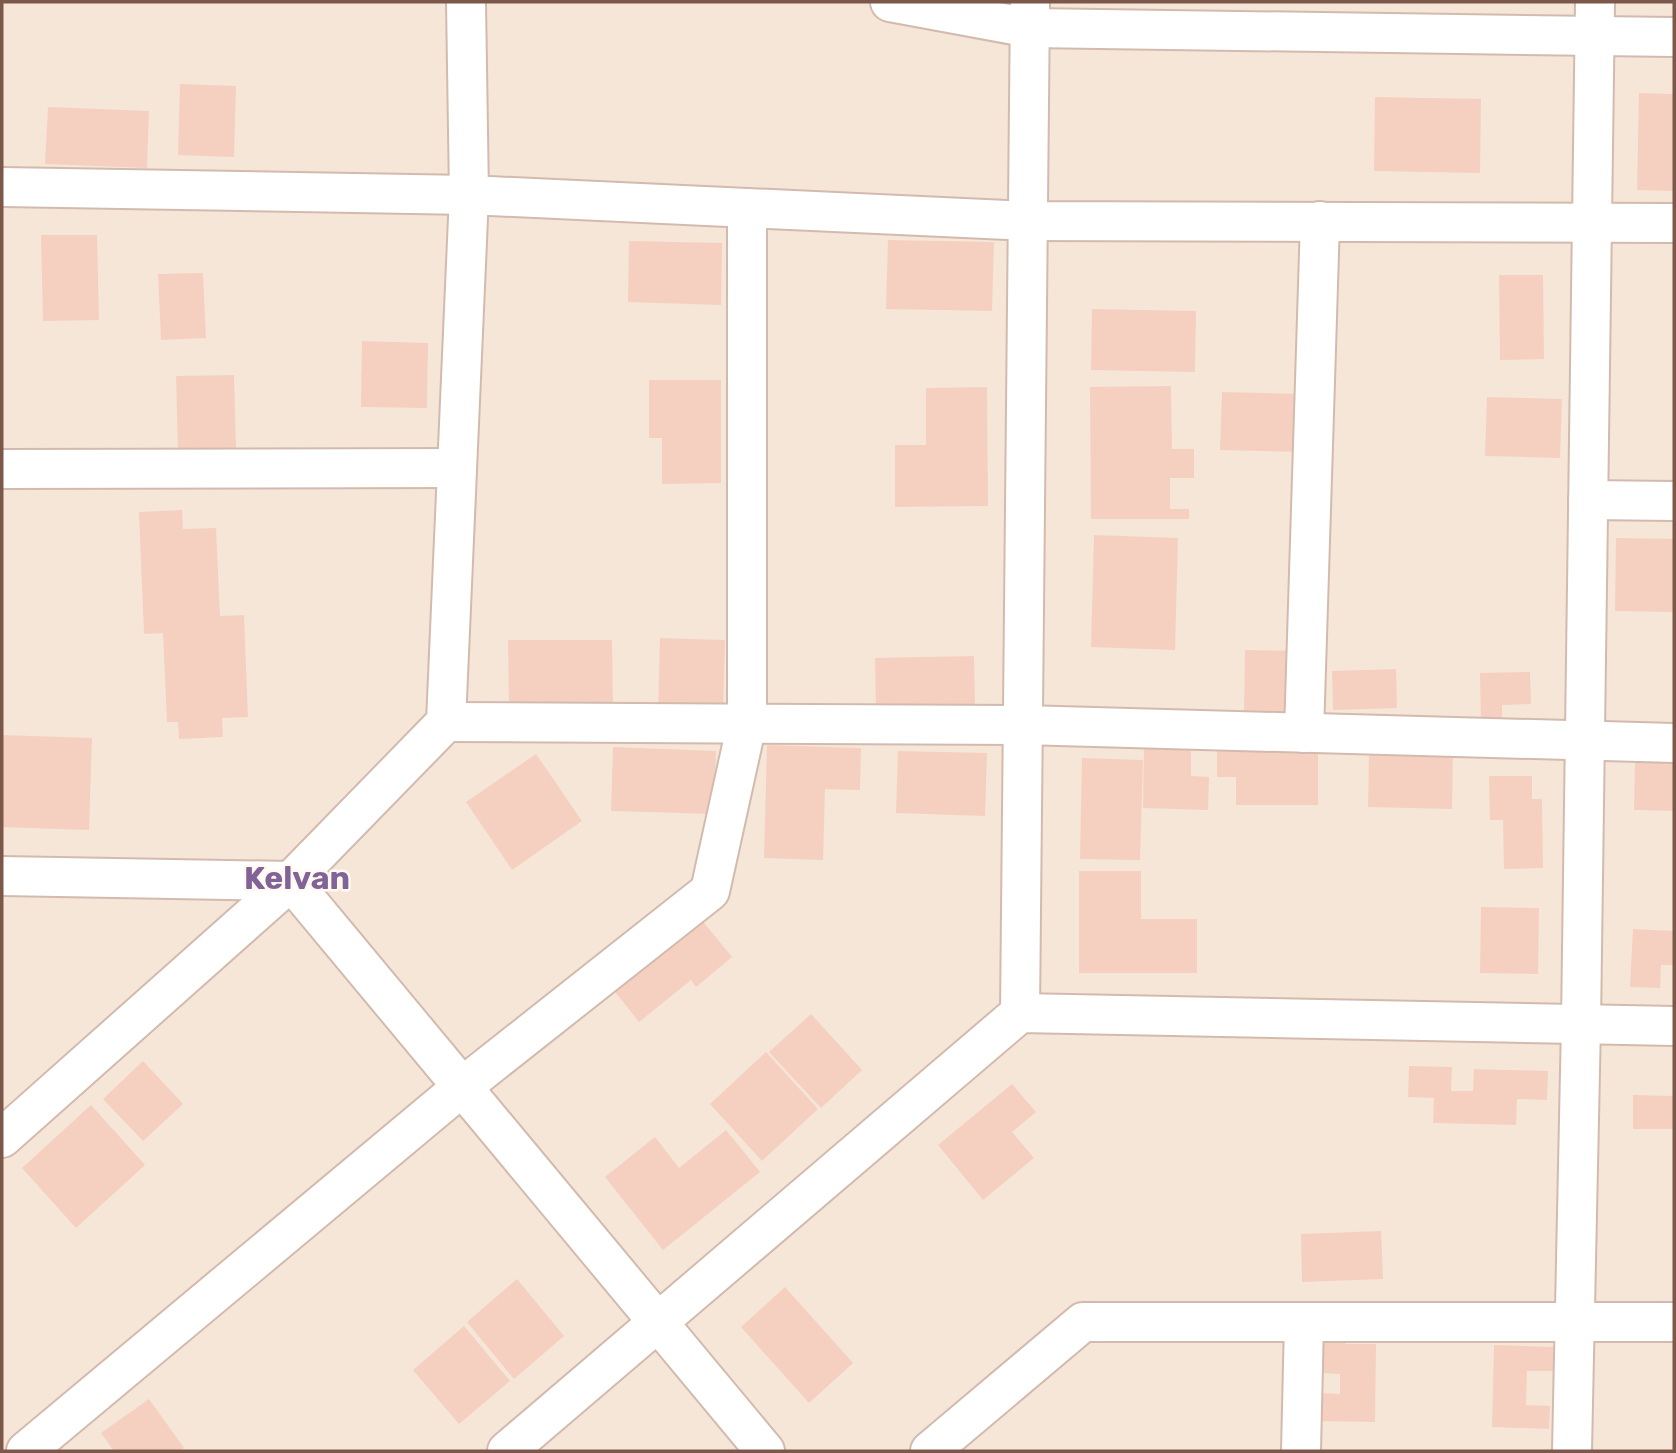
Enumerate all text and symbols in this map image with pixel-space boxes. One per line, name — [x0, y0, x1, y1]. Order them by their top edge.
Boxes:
district label: Kelvan — [244, 859, 350, 897]

